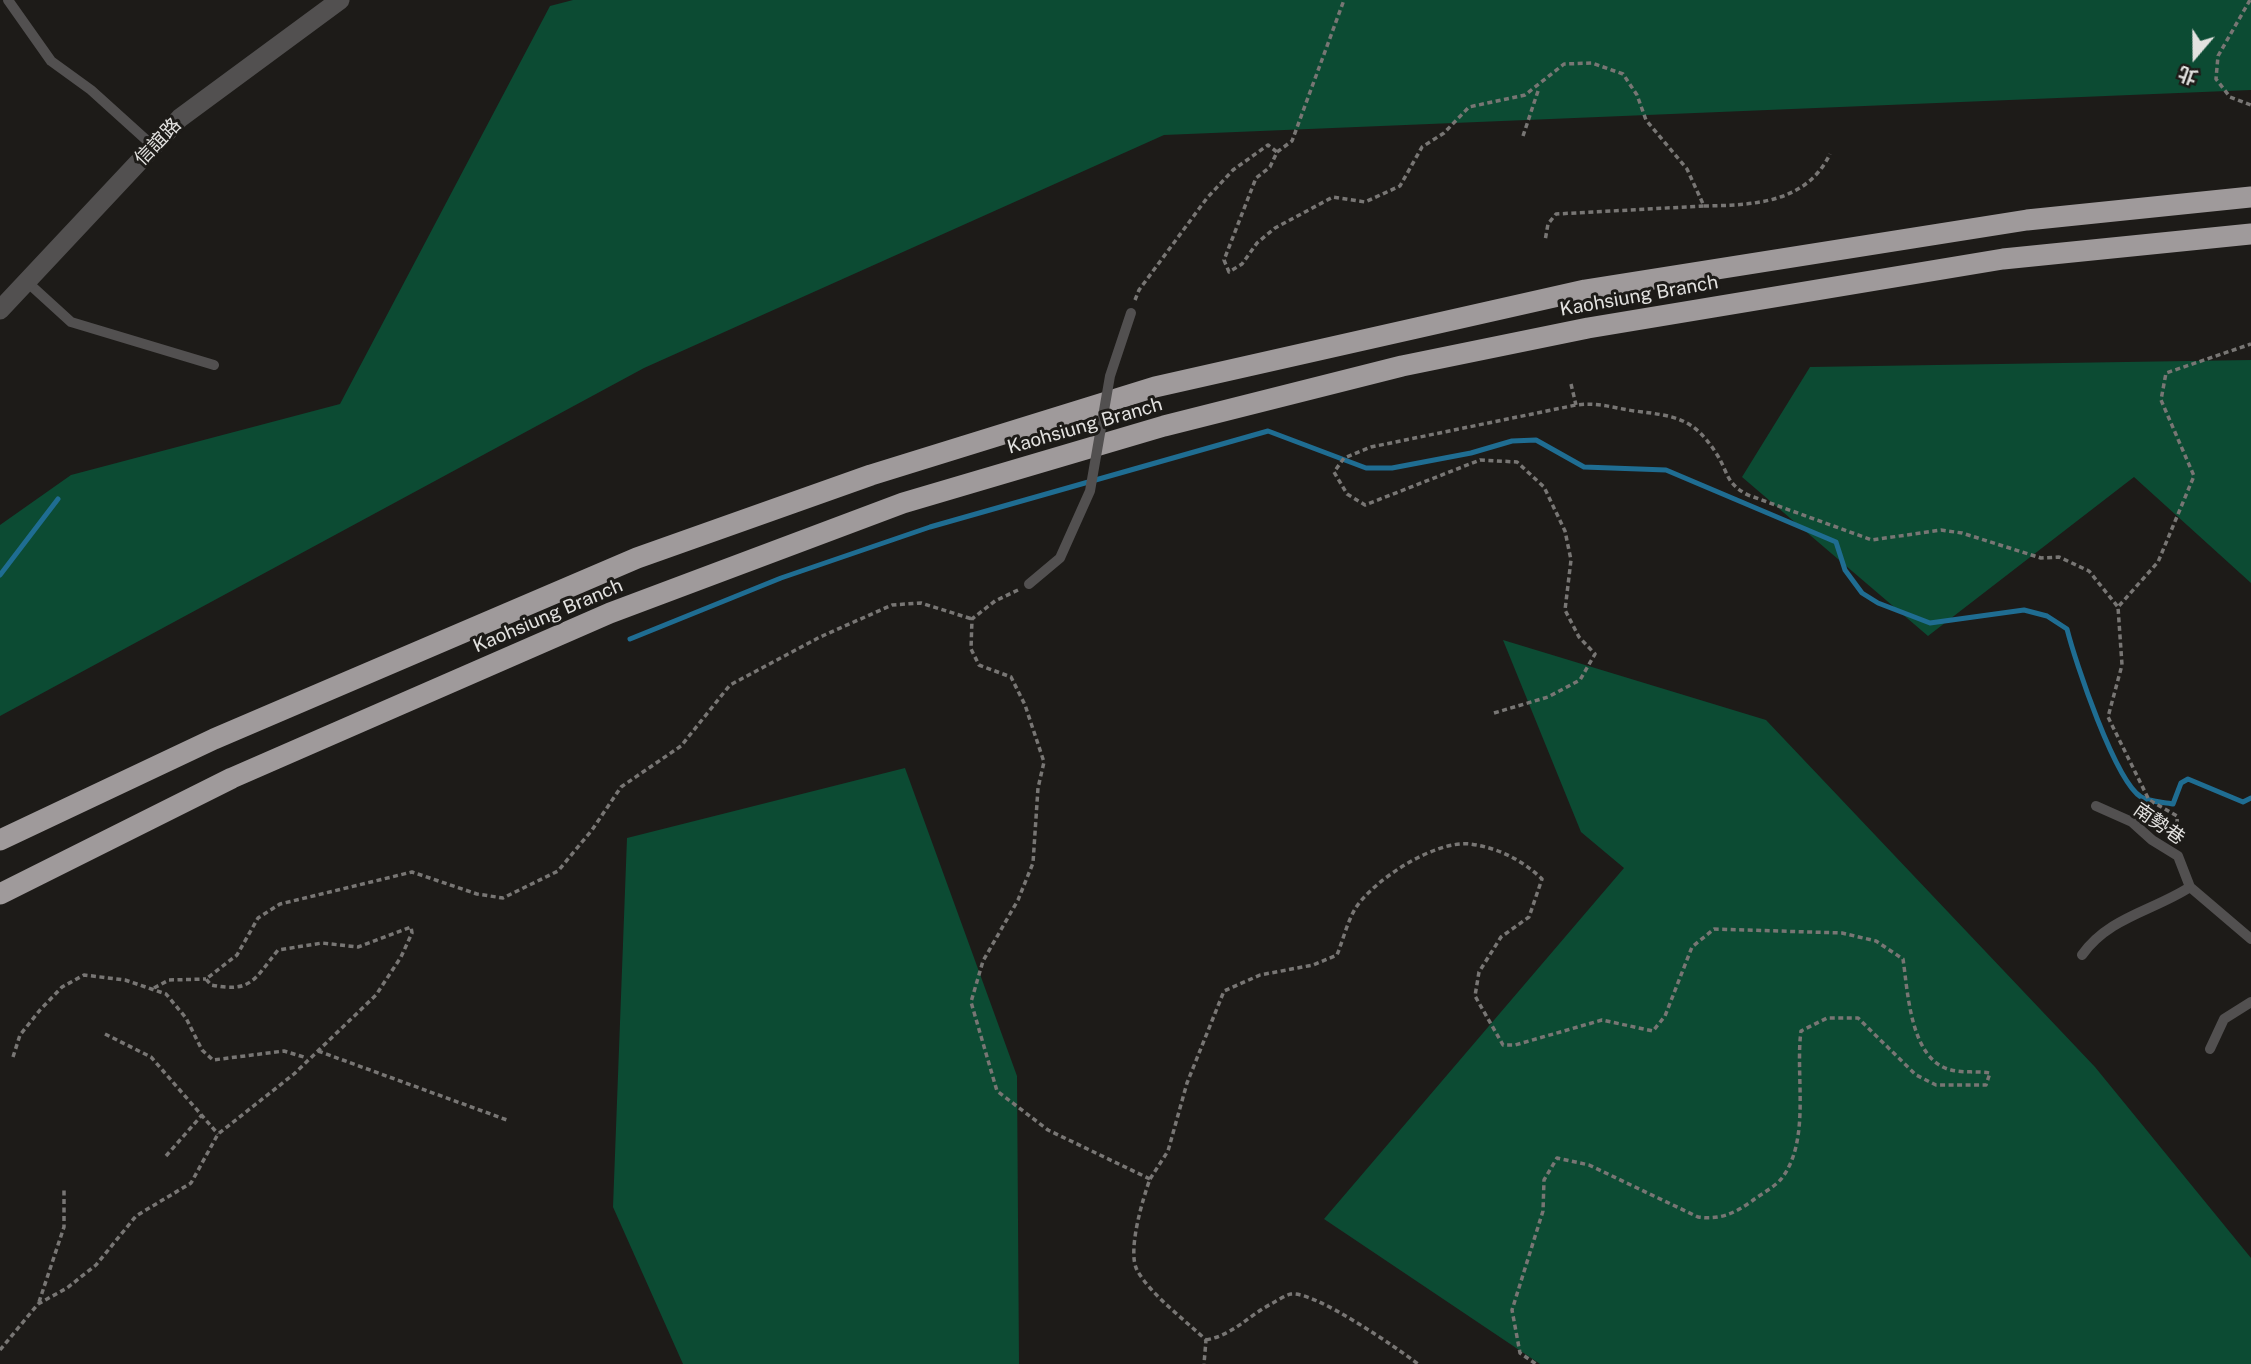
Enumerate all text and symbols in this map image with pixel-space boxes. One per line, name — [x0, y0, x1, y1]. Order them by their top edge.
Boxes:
north arrow — [2160, 21, 2230, 91]
text: 北 — [2175, 62, 2201, 89]
street label: 信誼路 — [130, 114, 186, 170]
street label: Kaohsiung Branch — [1558, 271, 1720, 321]
street label: Kaohsiung Branch — [1005, 393, 1165, 459]
street label: Kaohsiung Branch — [470, 574, 626, 658]
street label: 南勢巷 — [2129, 798, 2189, 850]

